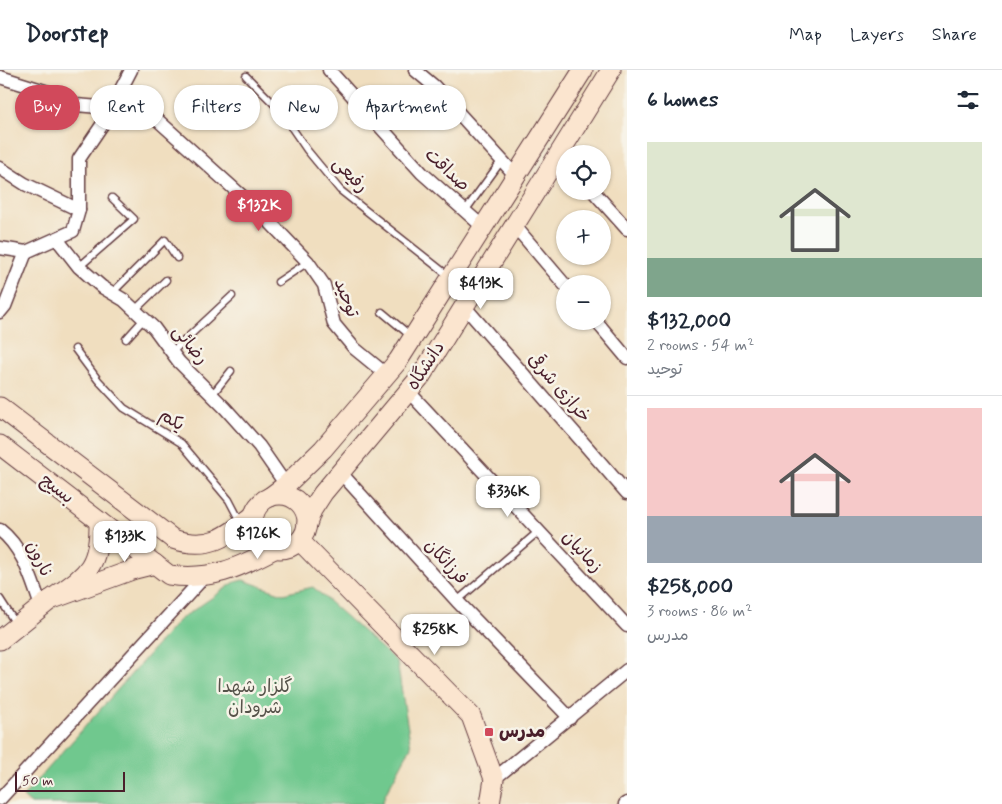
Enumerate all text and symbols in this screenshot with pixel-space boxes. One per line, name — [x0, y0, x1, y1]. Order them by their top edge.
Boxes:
text: Doorstep — [25, 19, 109, 50]
text: Map — [789, 23, 822, 47]
text: Layers — [850, 23, 904, 47]
text: Share — [932, 23, 977, 47]
chip: Buy — [15, 85, 80, 130]
chip: Rent — [90, 85, 164, 130]
chip: Filters — [174, 85, 260, 130]
chip: New — [270, 85, 338, 130]
chip: Apartment — [348, 85, 466, 130]
text: 6 homes — [647, 86, 718, 114]
icon: filters — [954, 86, 982, 114]
street label: صداقت — [419, 143, 475, 197]
map controls — [556, 145, 611, 330]
button: locate — [556, 145, 611, 200]
street label: رفیعی — [327, 152, 373, 198]
icon: home — [770, 175, 860, 265]
pin: $132K — [224, 190, 294, 232]
text: $132K — [237, 195, 281, 216]
button: + — [556, 210, 611, 265]
pin: $413K — [446, 268, 516, 310]
text: $413K — [459, 273, 503, 294]
street label: توحید — [328, 275, 365, 322]
button: − — [556, 275, 611, 330]
text: $132,000 — [647, 307, 731, 335]
street label: رضائی — [167, 320, 213, 370]
text: 2 rooms · 54 m² — [647, 335, 754, 356]
street label: دانشگاه — [401, 337, 451, 395]
street label: خرازی شرقی — [522, 347, 597, 428]
text: توحید — [647, 359, 682, 380]
street label: یکم — [154, 403, 189, 438]
icon: home — [770, 440, 860, 530]
street label: بسیج — [35, 468, 79, 510]
pin: $336K — [473, 476, 543, 518]
text: $336K — [487, 481, 529, 502]
pin: $126K — [223, 518, 293, 560]
pin: $133K — [90, 520, 160, 563]
text: $126K — [236, 523, 280, 544]
text: $133K — [104, 526, 146, 547]
street label: زمانیان — [556, 526, 608, 578]
street label: فرزانگان — [419, 534, 473, 590]
street label: نارون — [20, 537, 58, 581]
text: $258,000 — [647, 573, 733, 601]
text: 3 rooms · 86 m² — [647, 601, 752, 622]
pin: $258K — [400, 614, 470, 656]
text: $258K — [412, 619, 458, 640]
text: مدرس — [647, 625, 689, 646]
park label: گلزار شهدا شرودان — [218, 675, 293, 720]
place label: مدرس — [499, 720, 545, 744]
marker: مدرس — [483, 726, 495, 738]
scale bar — [15, 769, 125, 792]
text: 50 m — [22, 772, 53, 790]

